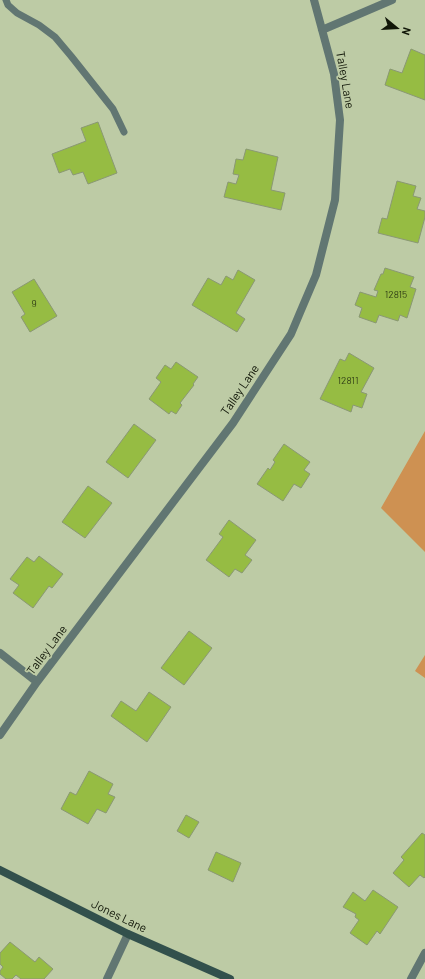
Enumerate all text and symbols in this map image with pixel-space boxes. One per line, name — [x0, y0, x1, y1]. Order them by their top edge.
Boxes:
north arrow — [377, 8, 417, 48]
text: N — [400, 26, 414, 37]
street label: Talley Lane — [334, 50, 358, 110]
house number: 12815 — [385, 288, 407, 300]
house number: 9 — [31, 297, 37, 309]
street label: Talley Lane — [217, 361, 261, 417]
house number: 12811 — [338, 374, 358, 386]
street label: Talley Lane — [23, 622, 69, 677]
street label: Jones Lane — [89, 896, 149, 935]

